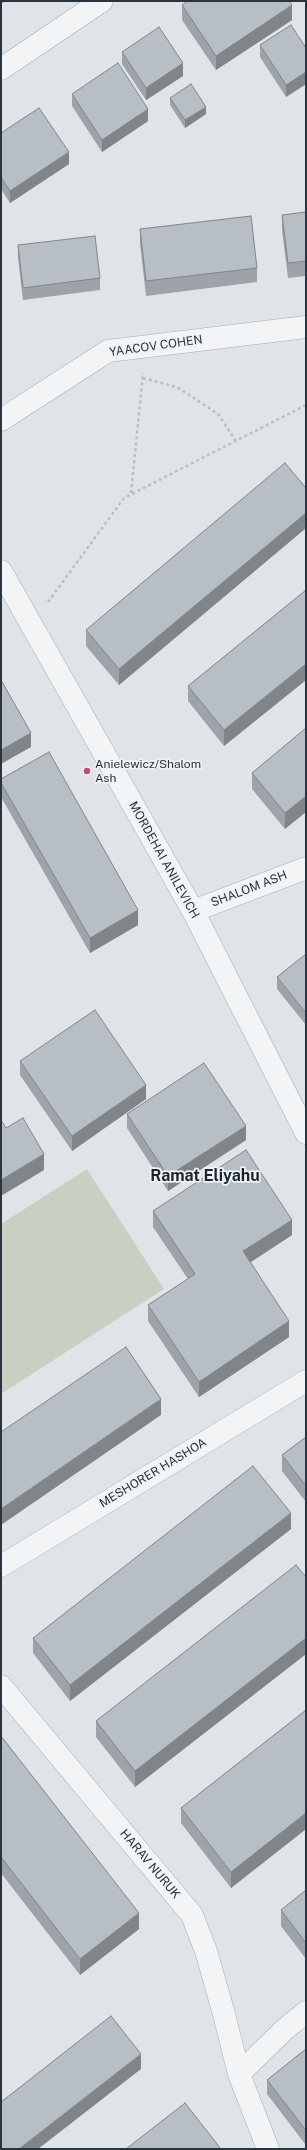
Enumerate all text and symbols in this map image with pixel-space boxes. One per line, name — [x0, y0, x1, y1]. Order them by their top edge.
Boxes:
street label: YAACOV COHEN — [109, 332, 203, 360]
place label: Anielewicz/Shalom Ash — [95, 757, 201, 785]
marker: Anielewicz/Shalom Ash — [82, 766, 92, 776]
street label: MORDEHAI ANILEVICH — [126, 799, 202, 921]
street label: SHALOM ASH — [209, 868, 289, 910]
district label: Ramat Eliyahu — [150, 1166, 260, 1186]
street label: MESHORER HASHOA — [97, 1435, 209, 1511]
street label: HARAV NURUK — [117, 1826, 183, 1902]

